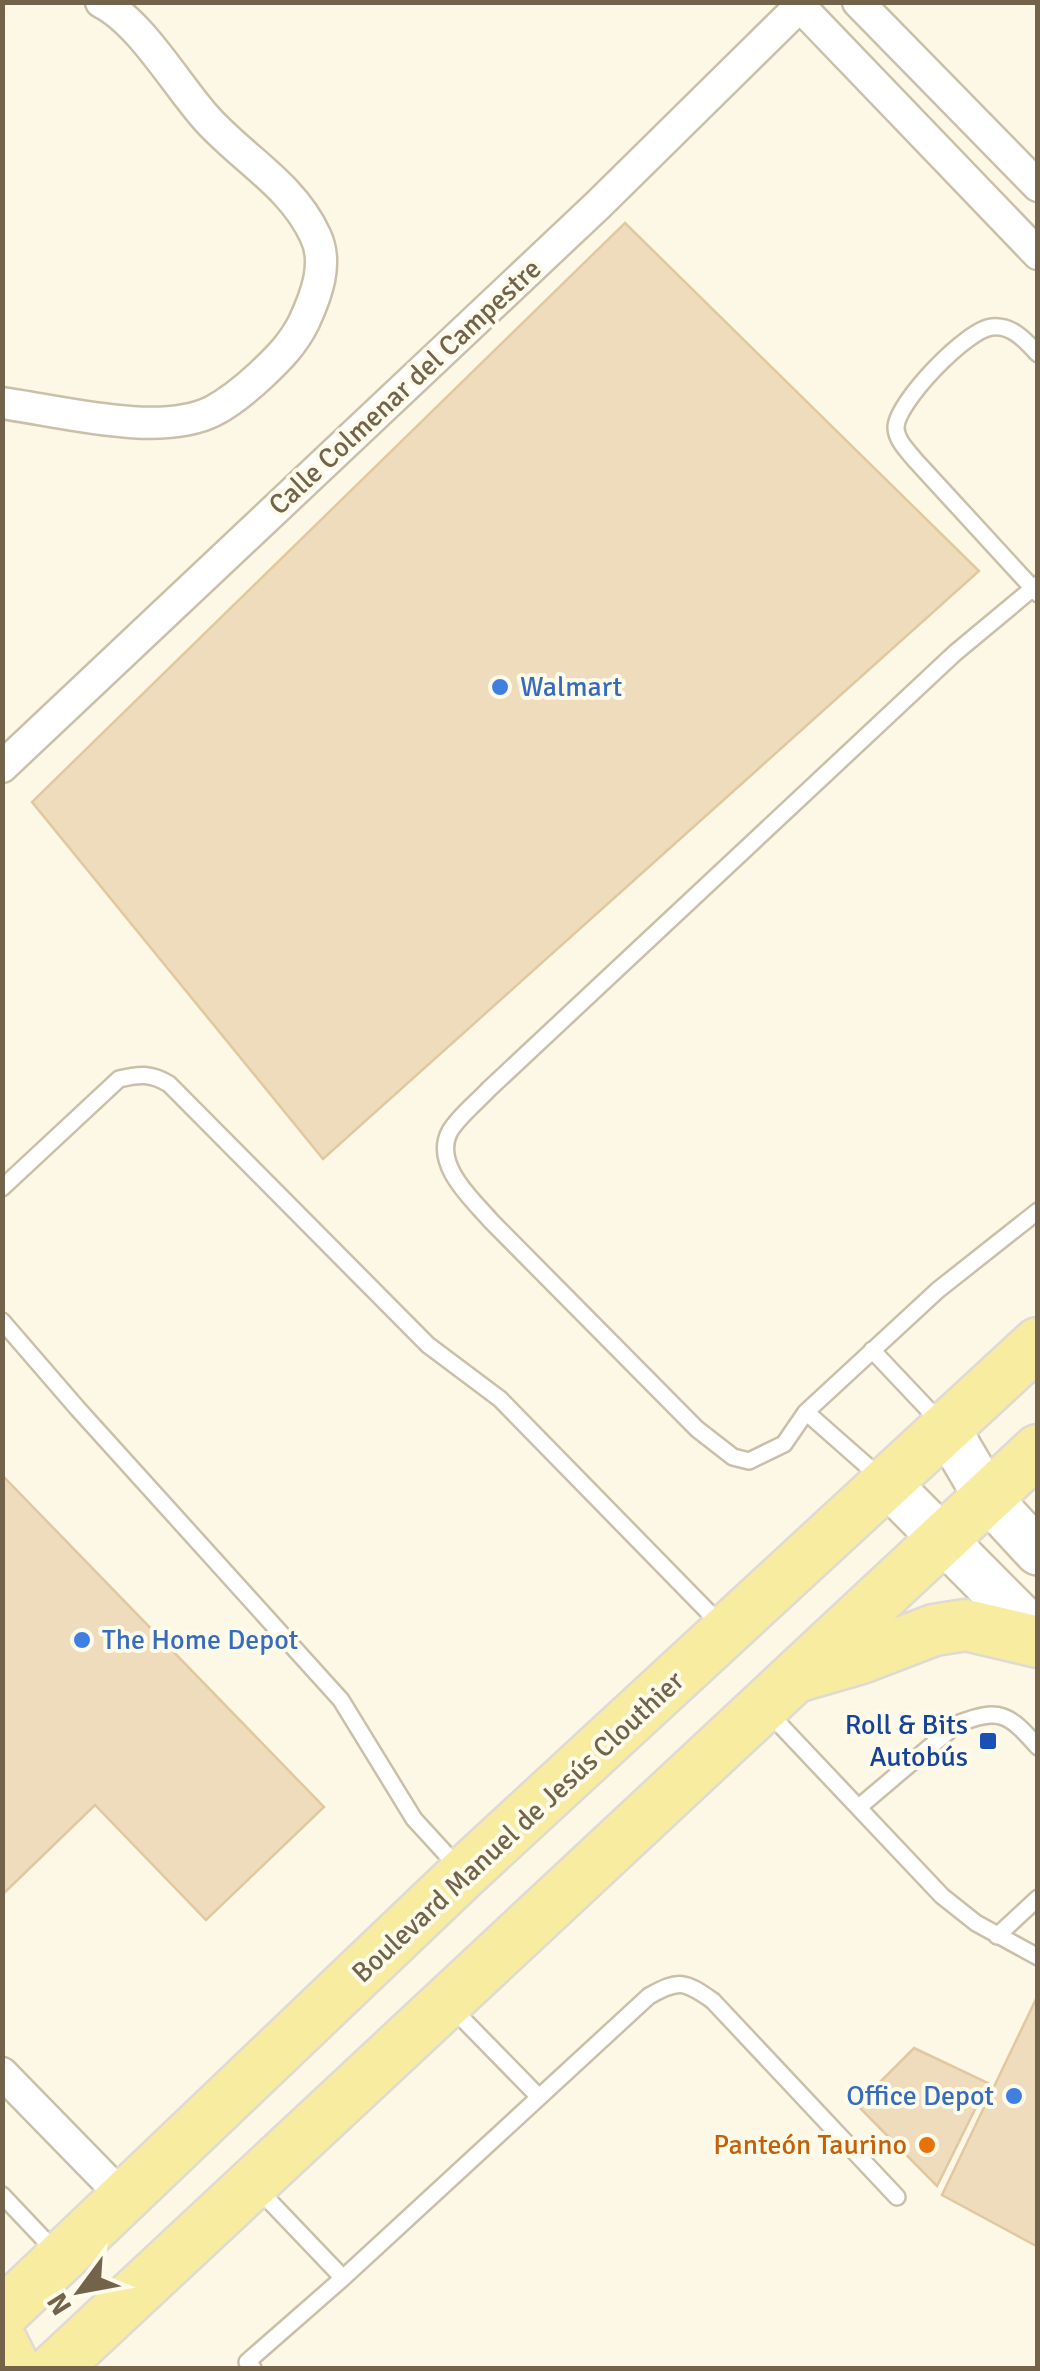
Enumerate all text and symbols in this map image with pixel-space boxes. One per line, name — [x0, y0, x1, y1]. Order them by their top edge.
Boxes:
street label: Calle Colmenar del Campestre — [262, 252, 548, 522]
place label: Walmart — [520, 670, 623, 704]
marker: Walmart — [489, 676, 511, 698]
place label: The Home Depot — [102, 1623, 298, 1657]
marker: The Home Depot — [71, 1629, 93, 1651]
street label: Boulevard Manuel de Jesús Clouthier — [345, 1664, 691, 1990]
place label: Roll & Bits Autobús — [845, 1708, 968, 1774]
marker: Roll & Bits Autobús — [977, 1730, 999, 1752]
place label: Office Depot — [846, 2079, 994, 2113]
marker: Office Depot — [1003, 2085, 1025, 2107]
place label: Panteón Taurino — [713, 2128, 907, 2162]
marker: Panteón Taurino — [916, 2134, 938, 2156]
north arrow — [30, 2241, 130, 2341]
text: N — [40, 2286, 79, 2321]

